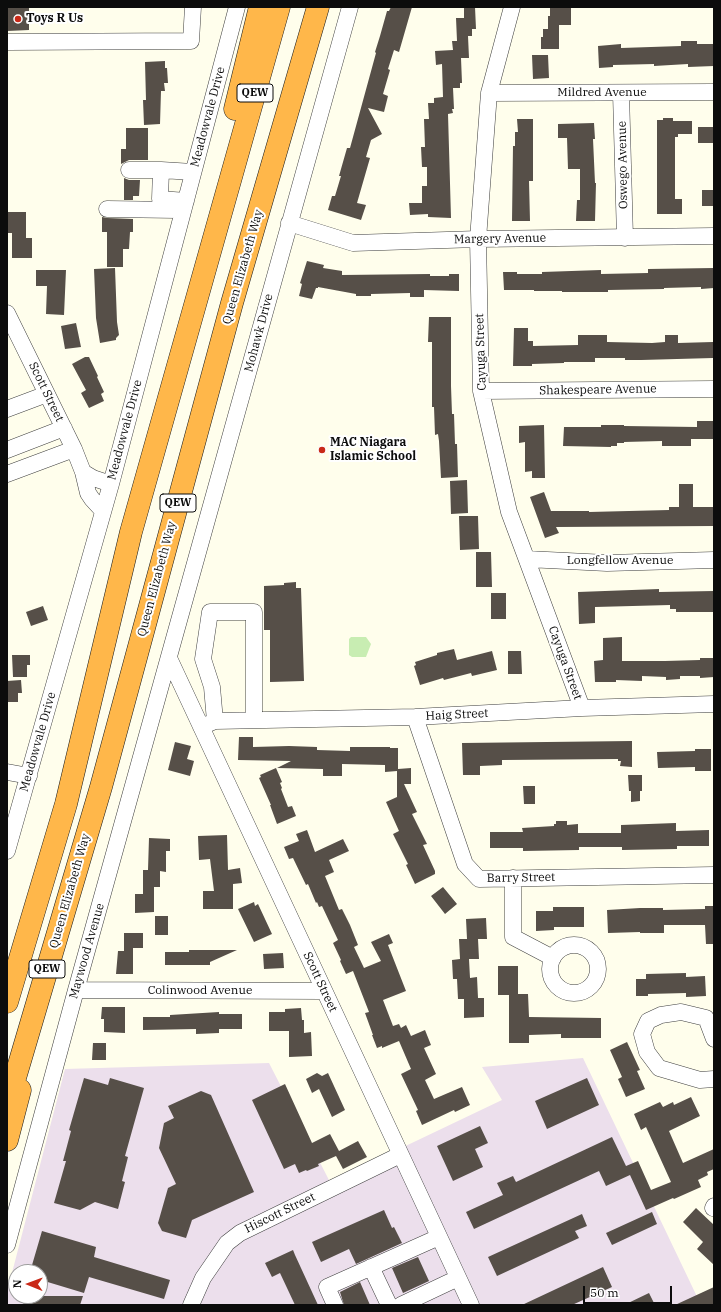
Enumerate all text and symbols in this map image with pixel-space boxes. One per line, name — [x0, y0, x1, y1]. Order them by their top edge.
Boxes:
place label: Toys R Us — [26, 12, 83, 26]
marker: Toys R Us — [13, 14, 23, 24]
street label: Meadowvale Drive — [188, 65, 228, 169]
road number: QEW — [237, 84, 273, 102]
street label: Mildred Avenue — [557, 86, 647, 100]
street label: Oswego Avenue — [615, 121, 631, 209]
street label: Queen Elizabeth Way — [220, 208, 266, 326]
street label: Margery Avenue — [454, 231, 546, 247]
street label: Mohawk Drive — [242, 292, 276, 374]
street label: Cayuga Street — [472, 313, 490, 391]
street label: Scott Street — [25, 360, 67, 424]
street label: Meadowvale Drive — [105, 378, 145, 482]
street label: Shakespeare Avenue — [539, 382, 657, 398]
place label: MAC Niagara Islamic School — [330, 436, 416, 464]
marker: MAC Niagara Islamic School — [317, 445, 327, 455]
road number: QEW — [160, 494, 196, 512]
street label: Queen Elizabeth Way — [135, 520, 179, 638]
street label: Longfellow Avenue — [567, 554, 673, 568]
street label: Cayuga Street — [545, 624, 585, 702]
street label: Meadowvale Drive — [17, 691, 59, 793]
street label: Haig Street — [425, 706, 489, 724]
street label: Queen Elizabeth Way — [47, 832, 93, 950]
street label: Barry Street — [487, 870, 555, 886]
street label: Maywood Avenue — [66, 902, 108, 1000]
street label: Scott Street — [300, 950, 340, 1014]
road number: QEW — [29, 960, 65, 978]
street label: Colinwood Avenue — [148, 984, 252, 998]
street label: Hiscott Street — [242, 1190, 318, 1236]
north arrow — [8, 1264, 48, 1304]
scale bar — [585, 1278, 674, 1304]
text: N — [10, 1279, 24, 1288]
text: 50 m — [590, 1285, 619, 1300]

